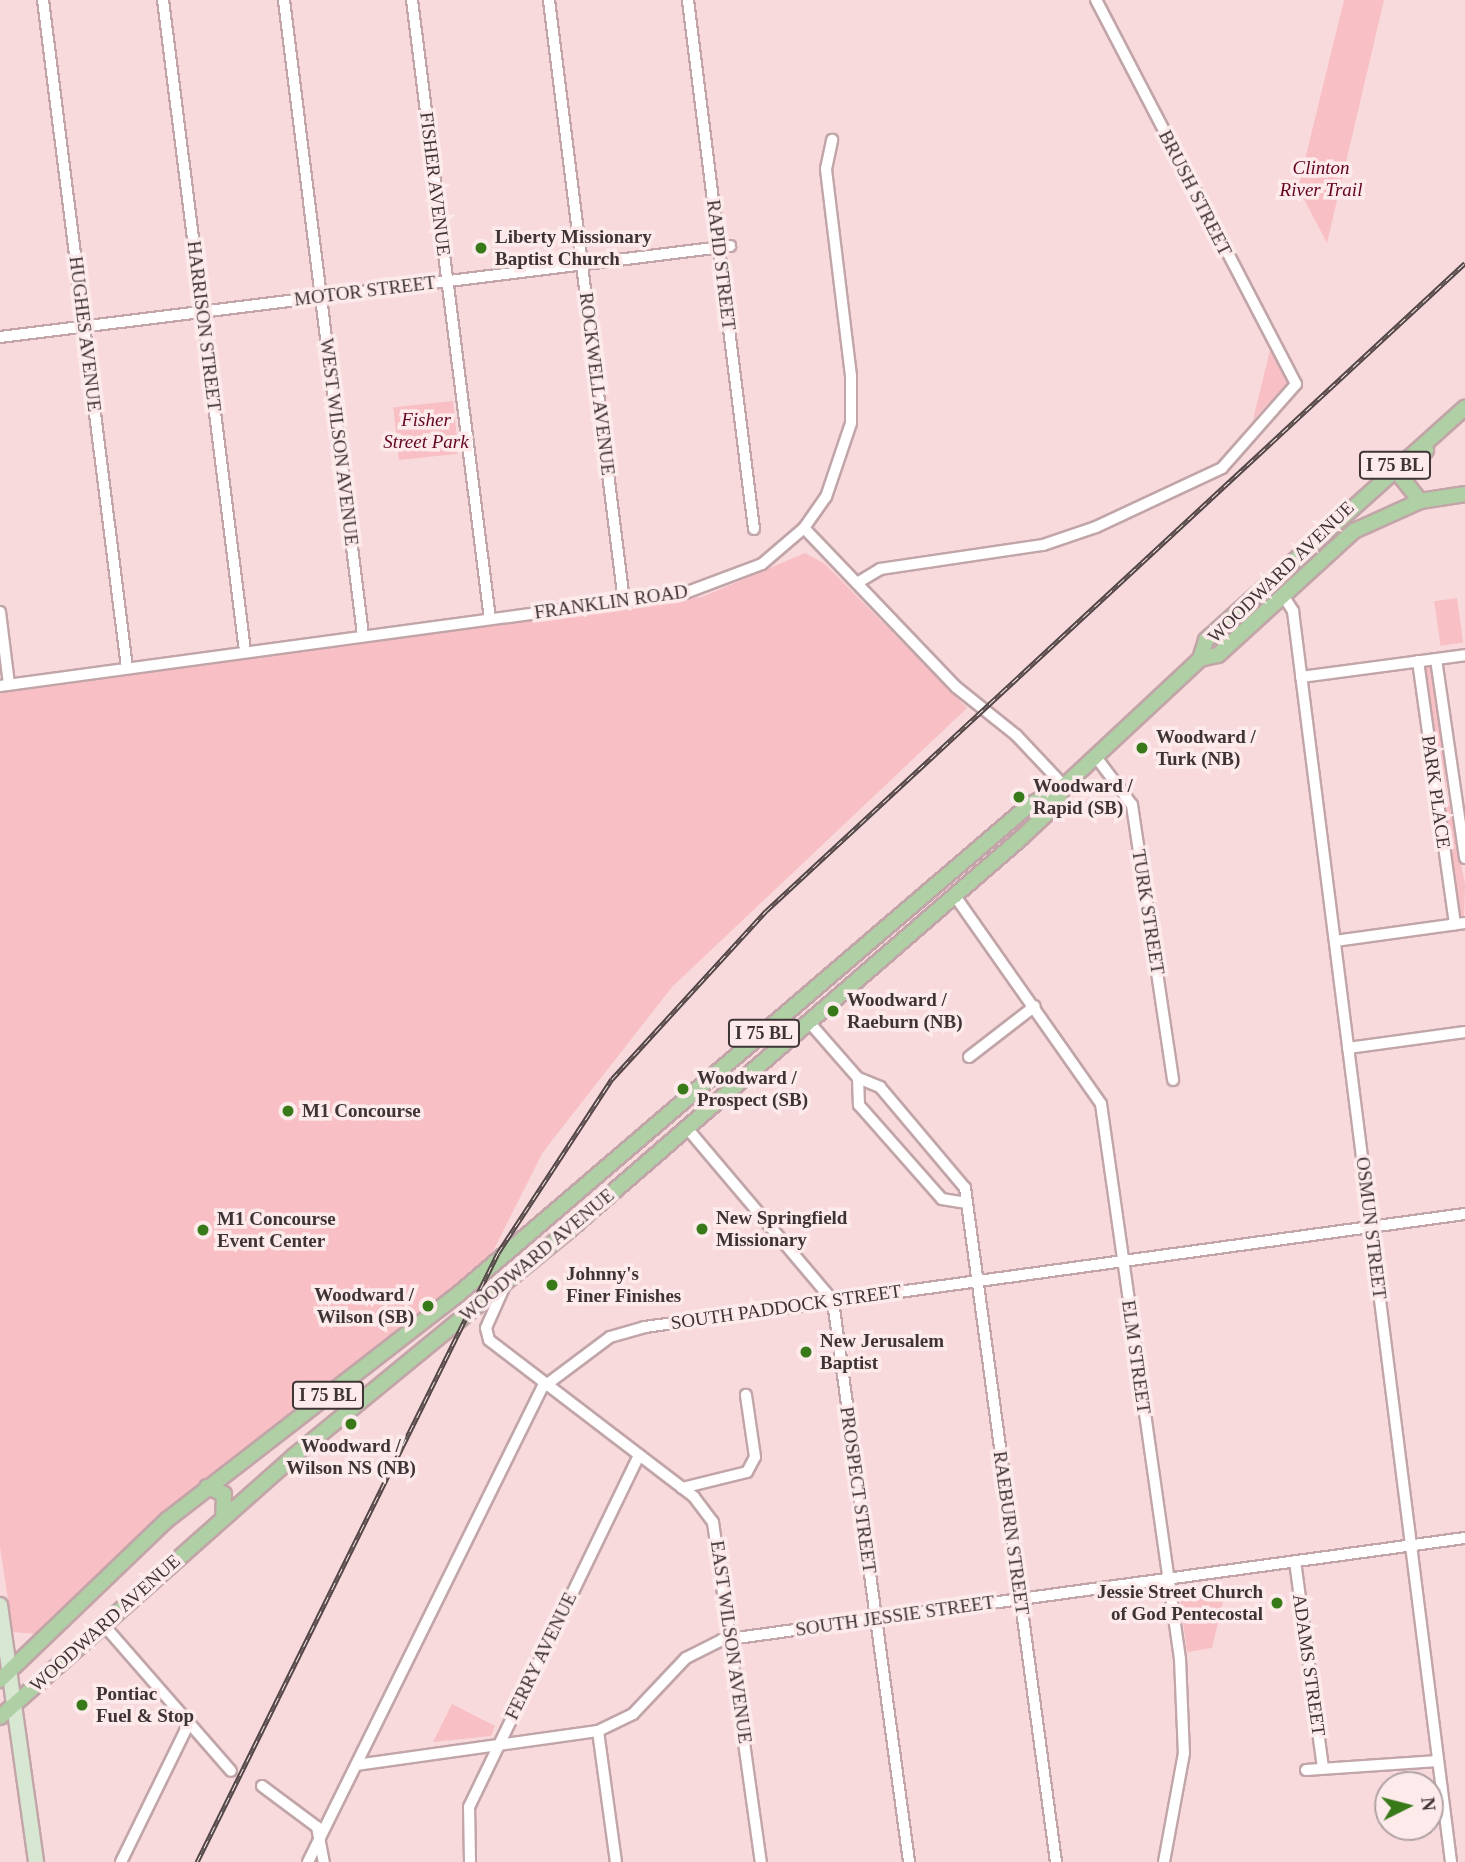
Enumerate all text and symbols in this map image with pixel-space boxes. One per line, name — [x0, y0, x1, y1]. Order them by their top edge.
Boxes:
street label: FISHER AVENUE — [415, 110, 455, 258]
street label: BRUSH STREET — [1154, 126, 1236, 260]
park label: Clinton River Trail — [1280, 157, 1362, 201]
street label: RAPID STREET — [702, 198, 740, 332]
place label: Liberty Missionary Baptist Church — [495, 226, 652, 270]
street label: HARRISON STREET — [182, 239, 226, 413]
marker: Liberty Missionary Baptist Church — [473, 240, 489, 256]
street label: HUGHES AVENUE — [64, 254, 106, 414]
street label: MOTOR STREET — [293, 271, 437, 311]
street label: ROCKWELL AVENUE — [574, 290, 620, 478]
street label: WEST WILSON AVENUE — [315, 336, 363, 548]
park label: Fisher Street Park — [383, 409, 469, 453]
road number: I 75 BL — [1358, 450, 1432, 480]
street label: WOODWARD AVENUE — [1203, 496, 1359, 648]
street label: FRANKLIN ROAD — [533, 580, 689, 624]
place label: Woodward / Turk (NB) — [1156, 726, 1256, 770]
street label: PARK PLACE — [1417, 734, 1455, 850]
marker: Woodward / Turk (NB) — [1134, 740, 1150, 756]
place label: Woodward / Rapid (SB) — [1033, 775, 1133, 819]
marker: Woodward / Rapid (SB) — [1011, 789, 1027, 805]
street label: TURK STREET — [1127, 848, 1169, 976]
place label: Woodward / Raeburn (NB) — [847, 989, 963, 1033]
marker: Woodward / Raeburn (NB) — [825, 1003, 841, 1019]
road number: I 75 BL — [727, 1018, 801, 1048]
place label: Woodward / Prospect (SB) — [697, 1067, 808, 1111]
marker: Woodward / Prospect (SB) — [675, 1081, 691, 1097]
place label: M1 Concourse — [302, 1100, 421, 1122]
marker: M1 Concourse — [280, 1103, 296, 1119]
street label: OSMUN STREET — [1351, 1156, 1391, 1300]
street label: WOODWARD AVENUE — [455, 1183, 619, 1327]
place label: New Springfield Missionary — [716, 1207, 847, 1251]
place label: M1 Concourse Event Center — [217, 1208, 336, 1252]
marker: New Springfield Missionary — [694, 1221, 710, 1237]
marker: M1 Concourse Event Center — [195, 1222, 211, 1238]
place label: Johnny's Finer Finishes — [566, 1263, 682, 1307]
marker: Johnny's Finer Finishes — [544, 1277, 560, 1293]
street label: SOUTH PADDOCK STREET — [669, 1280, 903, 1334]
place label: Woodward / Wilson (SB) — [314, 1284, 414, 1328]
marker: Woodward / Wilson (SB) — [420, 1298, 436, 1314]
street label: ELM STREET — [1117, 1299, 1155, 1415]
place label: New Jerusalem Baptist — [820, 1330, 944, 1374]
marker: New Jerusalem Baptist — [798, 1344, 814, 1360]
road number: I 75 BL — [291, 1380, 365, 1410]
street label: PROSPECT STREET — [835, 1405, 881, 1575]
marker: Woodward / Wilson NS (NB) — [343, 1416, 359, 1432]
place label: Woodward / Wilson NS (NB) — [286, 1435, 416, 1479]
street label: RAEBURN STREET — [988, 1450, 1034, 1616]
street label: EAST WILSON AVENUE — [705, 1538, 757, 1746]
street label: WOODWARD AVENUE — [25, 1549, 185, 1697]
place label: Jessie Street Church of God Pentecostal — [1097, 1581, 1263, 1625]
street label: FERRY AVENUE — [500, 1588, 582, 1724]
street label: SOUTH JESSIE STREET — [794, 1591, 996, 1641]
street label: ADAMS STREET — [1288, 1593, 1330, 1737]
marker: Jessie Street Church of God Pentecostal — [1269, 1595, 1285, 1611]
place label: Pontiac Fuel & Stop — [96, 1683, 194, 1727]
marker: Pontiac Fuel & Stop — [74, 1697, 90, 1713]
north arrow — [1374, 1771, 1444, 1841]
text: N — [1417, 1796, 1440, 1812]

